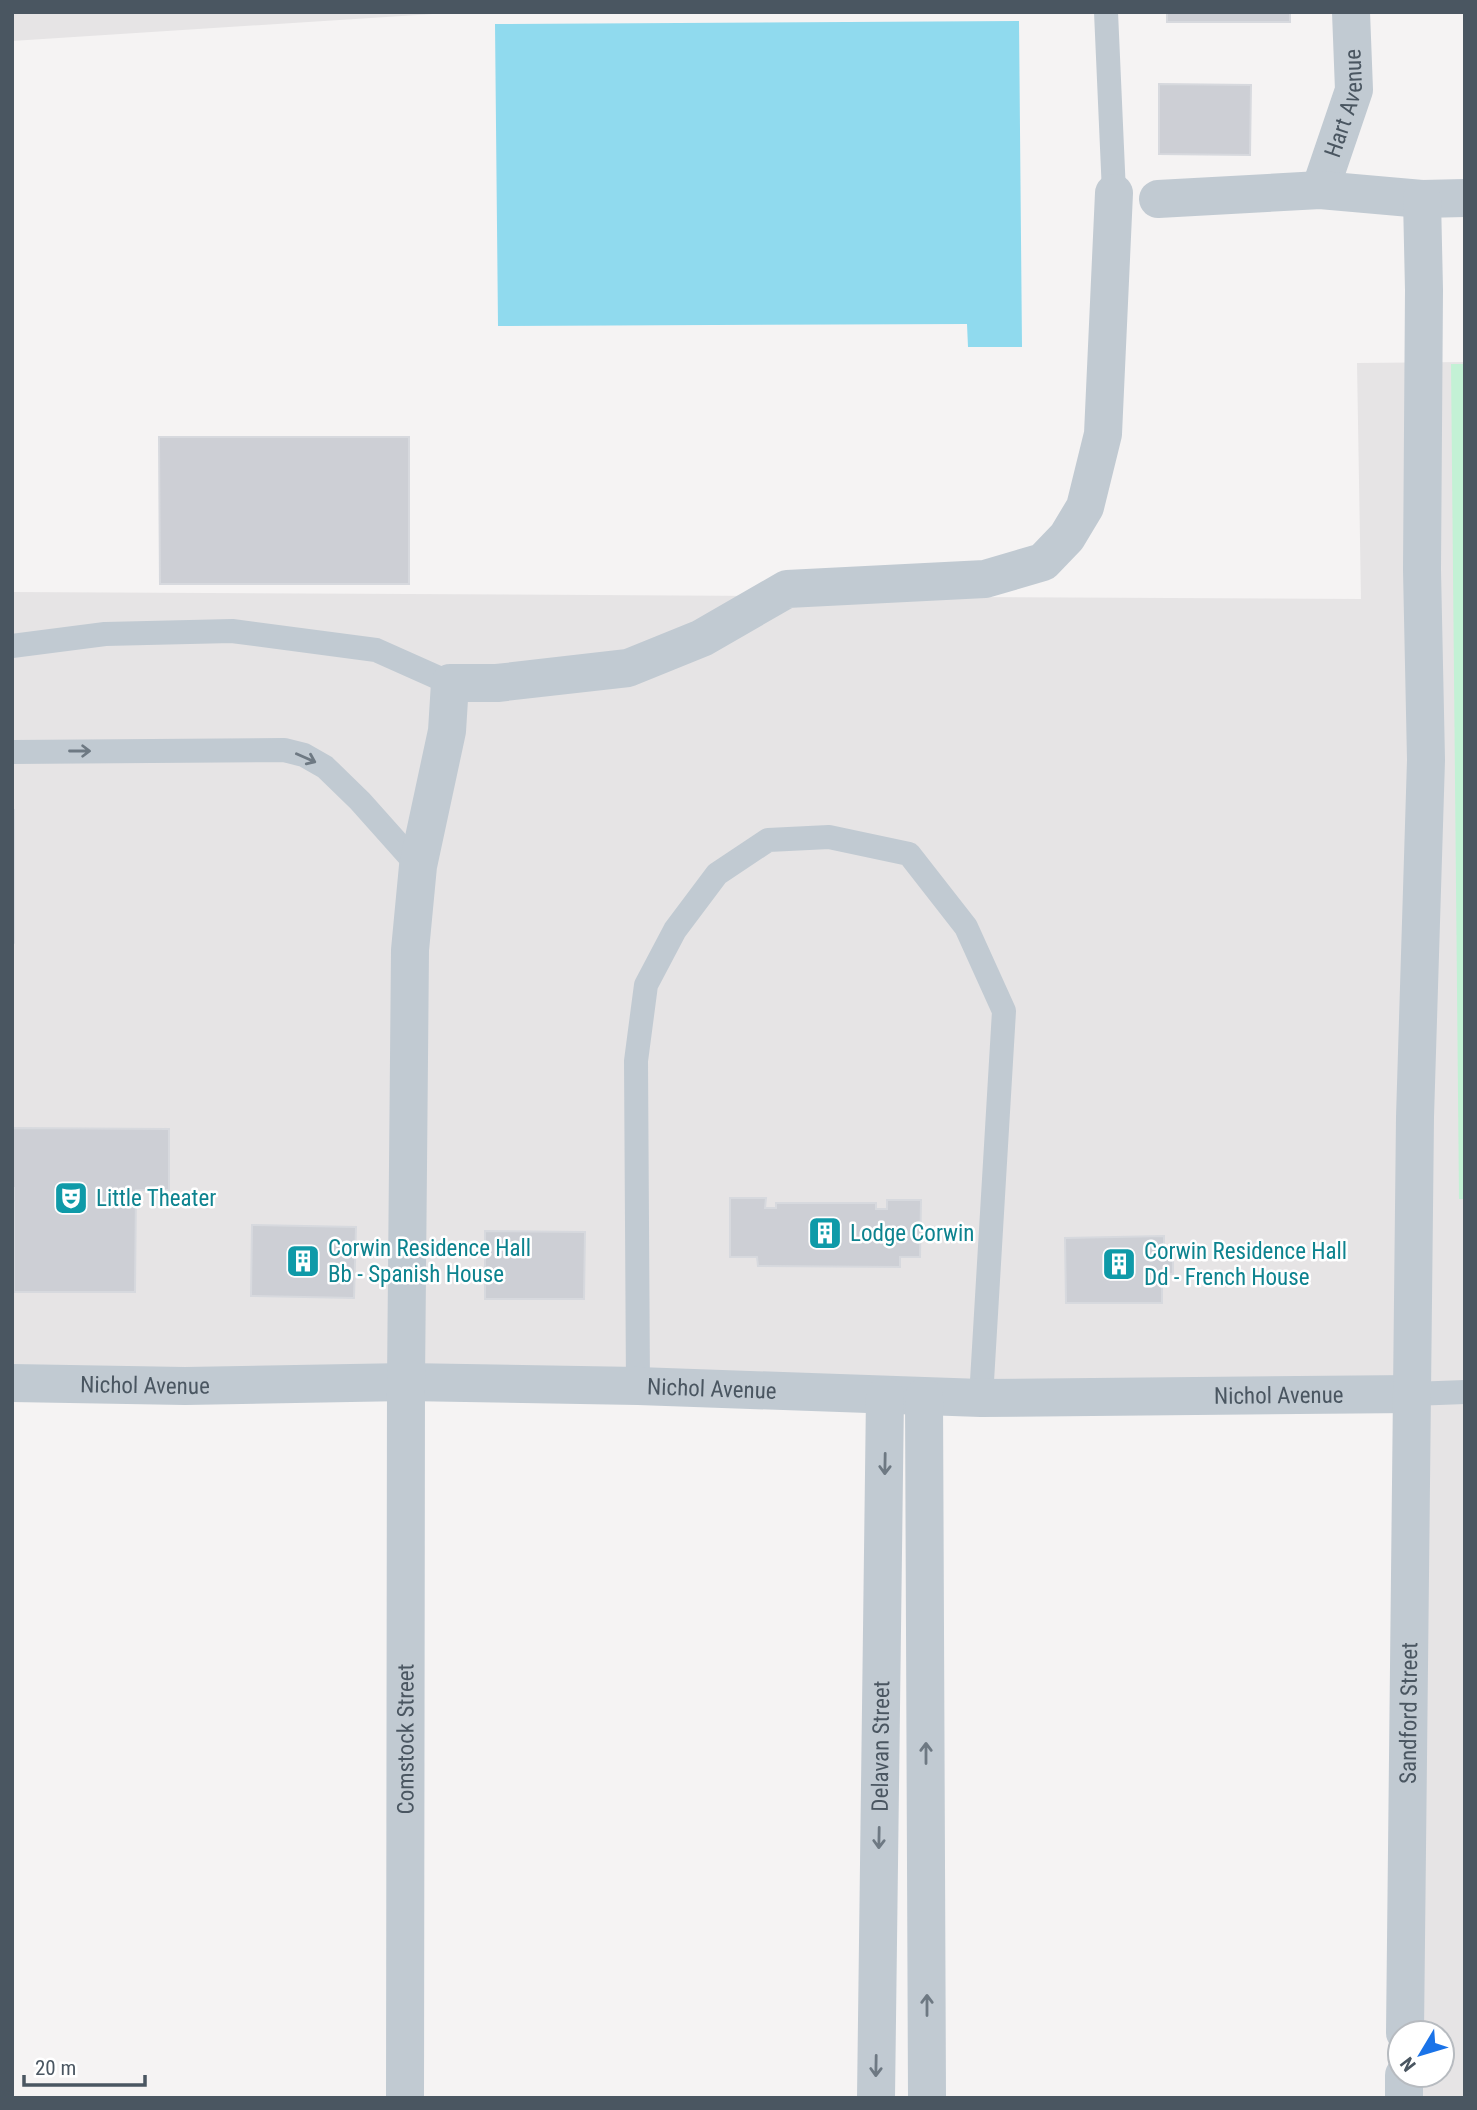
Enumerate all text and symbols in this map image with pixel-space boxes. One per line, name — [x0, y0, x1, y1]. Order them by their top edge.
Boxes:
street label: Hart Avenue — [1319, 49, 1368, 161]
one-way arrow — [69, 744, 92, 758]
one-way arrow — [295, 752, 317, 765]
theatre icon: Little Theater — [52, 1179, 90, 1217]
place label: Little Theater — [96, 1185, 216, 1212]
building icon: Lodge Corwin — [806, 1214, 844, 1252]
place label: Lodge Corwin — [850, 1220, 974, 1247]
place label: Corwin Residence Hall Bb - Spanish House — [328, 1235, 531, 1288]
place label: Corwin Residence Hall Dd - French House — [1144, 1238, 1347, 1291]
building icon: Corwin Residence Hall Bb - Spanish House — [284, 1242, 322, 1280]
building icon: Corwin Residence Hall Dd - French House — [1100, 1245, 1138, 1283]
street label: Nichol Avenue — [80, 1371, 210, 1400]
street label: Nichol Avenue — [647, 1373, 777, 1405]
street label: Nichol Avenue — [1214, 1382, 1344, 1410]
one-way arrow — [878, 1452, 891, 1475]
street label: Sandford Street — [1395, 1642, 1423, 1784]
street label: Comstock Street — [392, 1664, 420, 1814]
street label: Delavan Street — [867, 1680, 895, 1812]
one-way arrow — [919, 1742, 933, 1765]
one-way arrow — [873, 1827, 886, 1850]
one-way arrow — [920, 1994, 934, 2017]
north arrow — [1386, 2019, 1456, 2089]
scale bar — [24, 2044, 145, 2088]
text: N — [1395, 2052, 1421, 2076]
one-way arrow — [870, 2054, 883, 2077]
text: 20 m — [35, 2056, 76, 2080]

